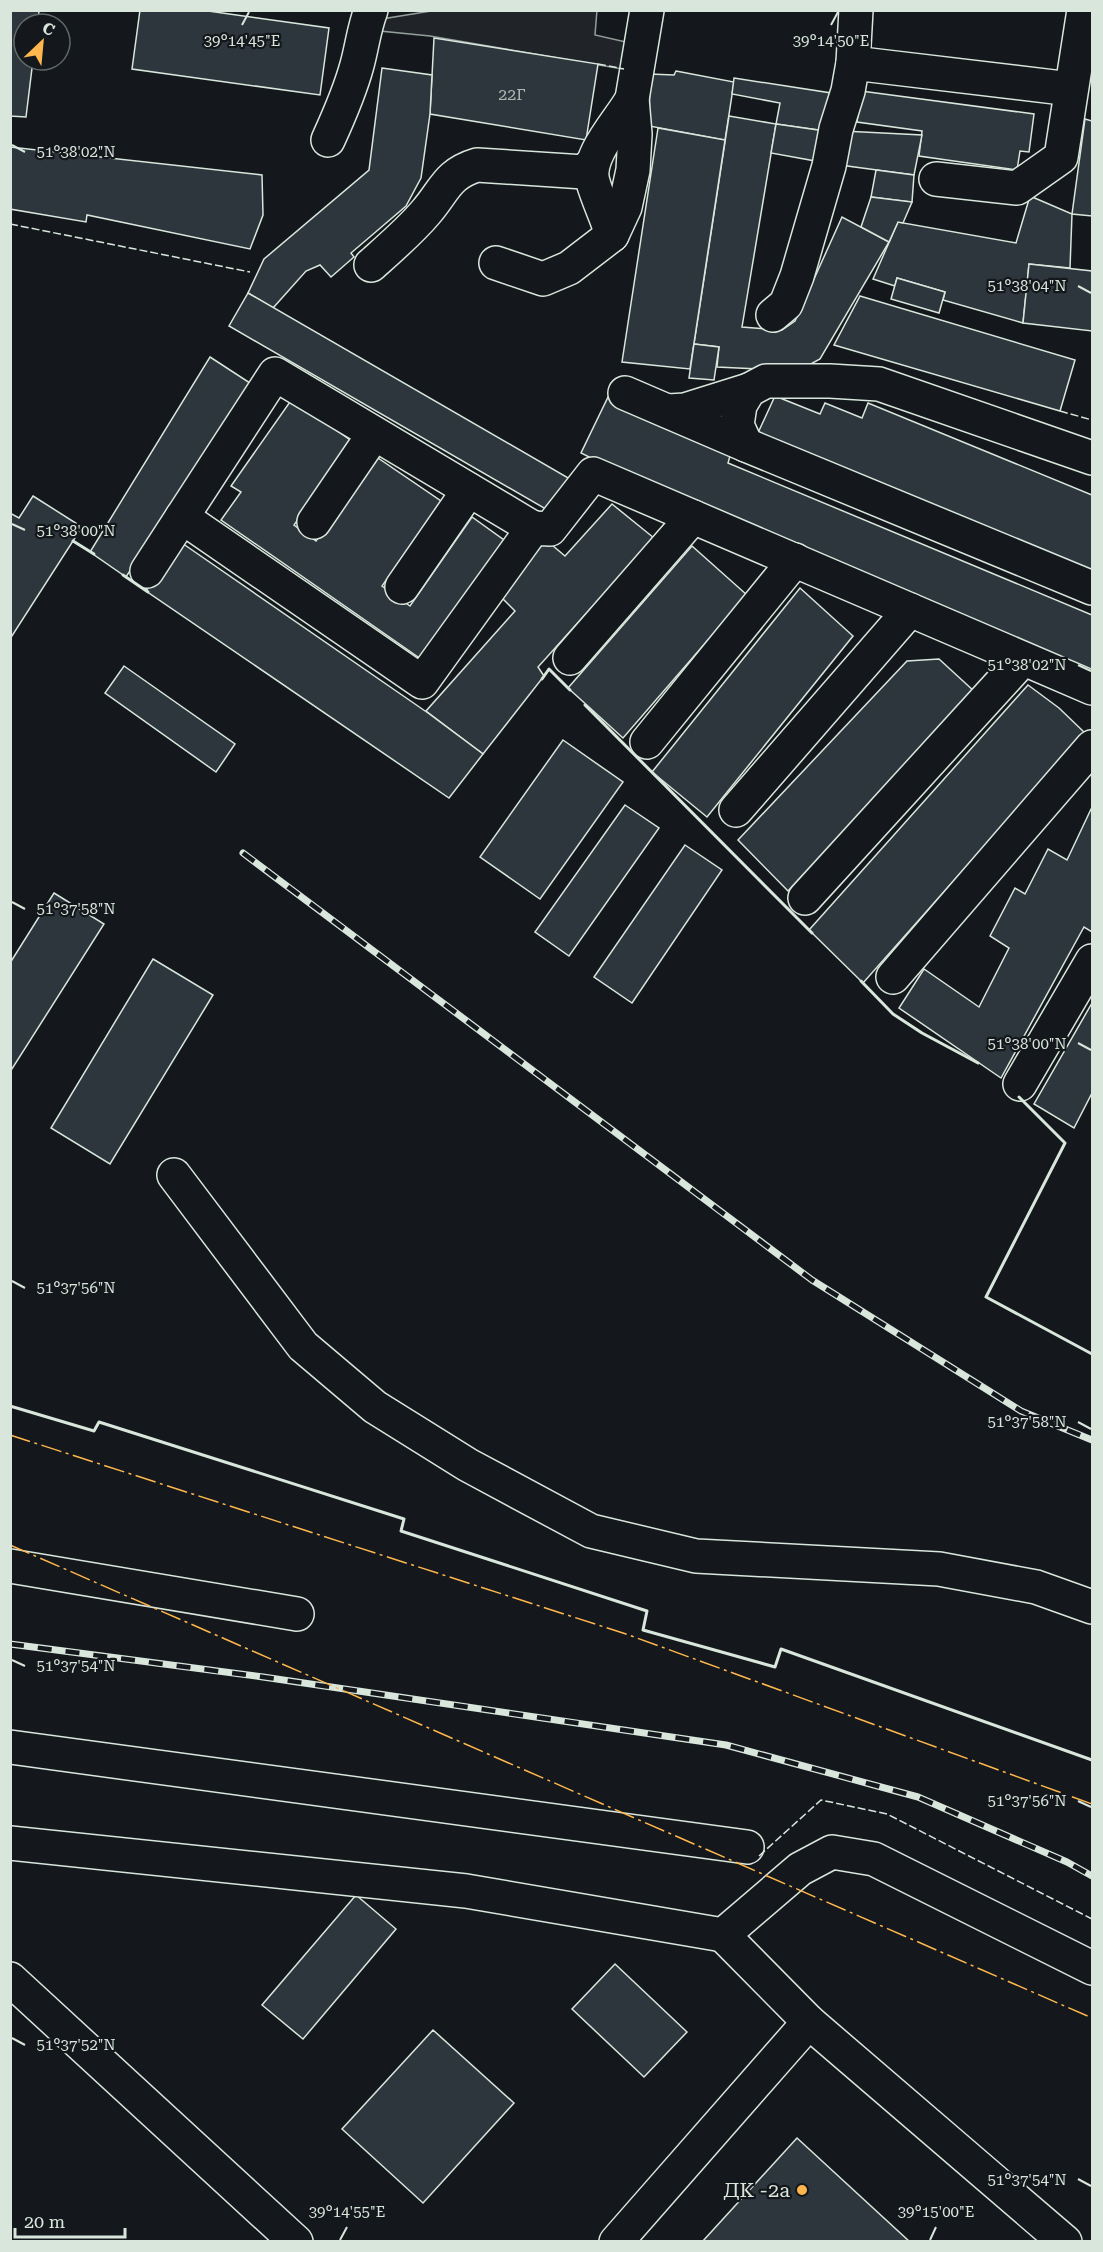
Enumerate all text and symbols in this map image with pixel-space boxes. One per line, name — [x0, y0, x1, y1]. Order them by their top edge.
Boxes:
north arrow — [12, 12, 72, 72]
text: С — [39, 18, 58, 40]
text: 39°14'45"E — [204, 32, 280, 50]
text: 39°14'50"E — [793, 32, 869, 50]
house number: 22Г — [498, 85, 526, 104]
text: 51°38'02"N — [36, 143, 116, 161]
text: 51°38'04"N — [987, 277, 1067, 295]
text: 51°38'00"N — [36, 522, 116, 540]
text: 51°38'02"N — [987, 656, 1067, 674]
text: 51°37'58"N — [36, 900, 116, 918]
text: 51°38'00"N — [987, 1035, 1067, 1053]
text: 51°37'56"N — [36, 1279, 116, 1297]
text: 51°37'58"N — [987, 1413, 1067, 1431]
text: 51°37'54"N — [36, 1657, 116, 1675]
text: 51°37'56"N — [987, 1792, 1067, 1810]
text: 51°37'52"N — [36, 2036, 116, 2054]
text: 51°37'54"N — [987, 2171, 1067, 2189]
place label: ДК -2а — [724, 2178, 790, 2202]
marker: ДК -2а — [795, 2183, 809, 2197]
scale bar — [15, 2201, 124, 2239]
text: 39°14'55"E — [309, 2203, 385, 2221]
text: 39°15'00"E — [898, 2203, 974, 2221]
text: 20 m — [24, 2211, 65, 2232]

